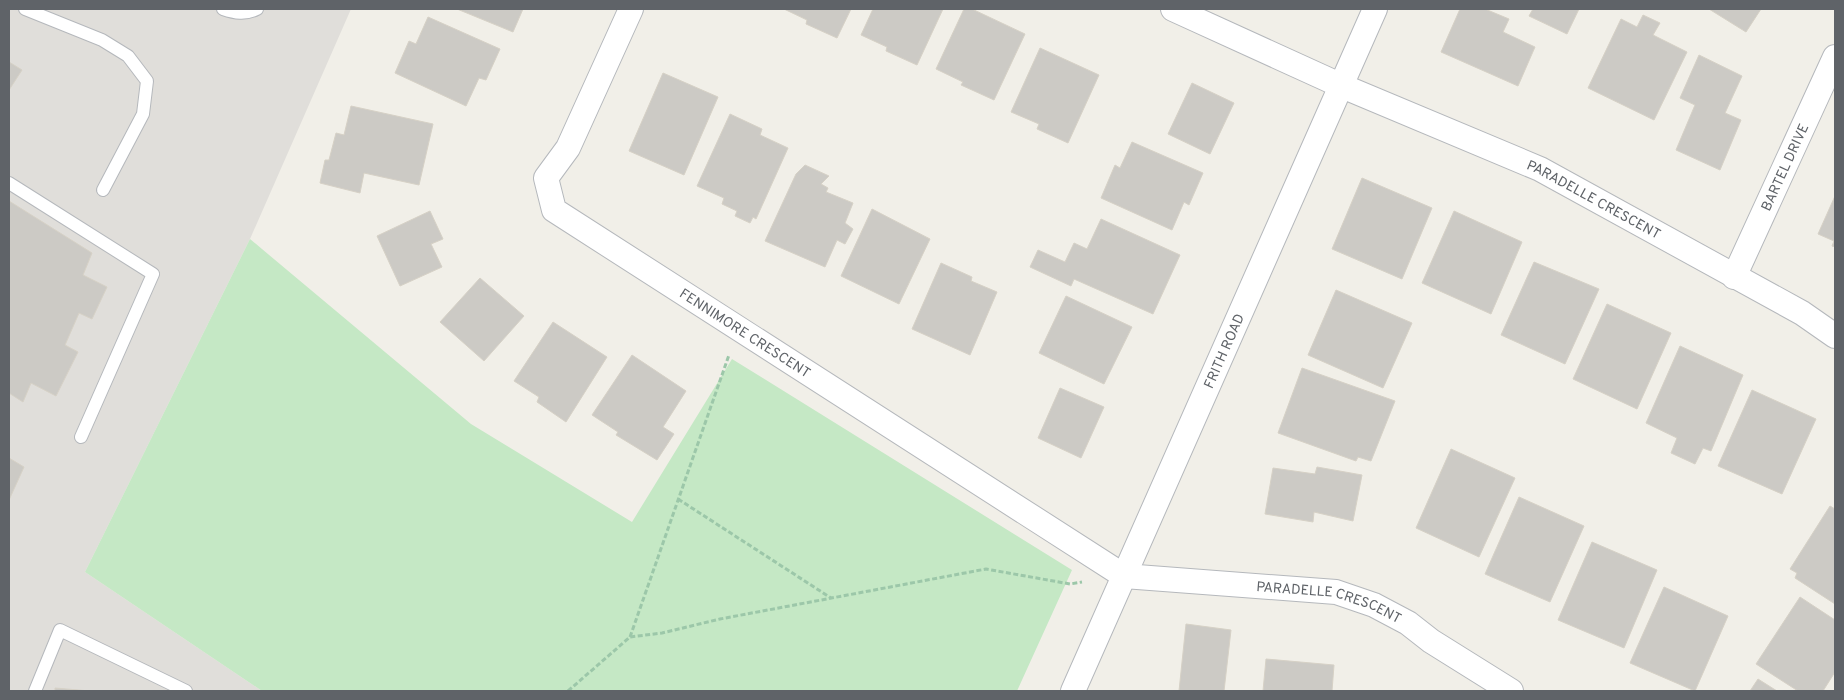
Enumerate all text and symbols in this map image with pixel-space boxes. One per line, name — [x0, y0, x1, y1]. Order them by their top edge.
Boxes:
street label: BARTEL DRIVE — [1758, 121, 1813, 214]
street label: PARADELLE CRESCENT — [1524, 157, 1663, 244]
street label: FENNIMORE CRESCENT — [676, 286, 813, 382]
street label: FRITH ROAD — [1201, 311, 1249, 391]
street label: PARADELLE CRESCENT — [1256, 579, 1404, 628]

